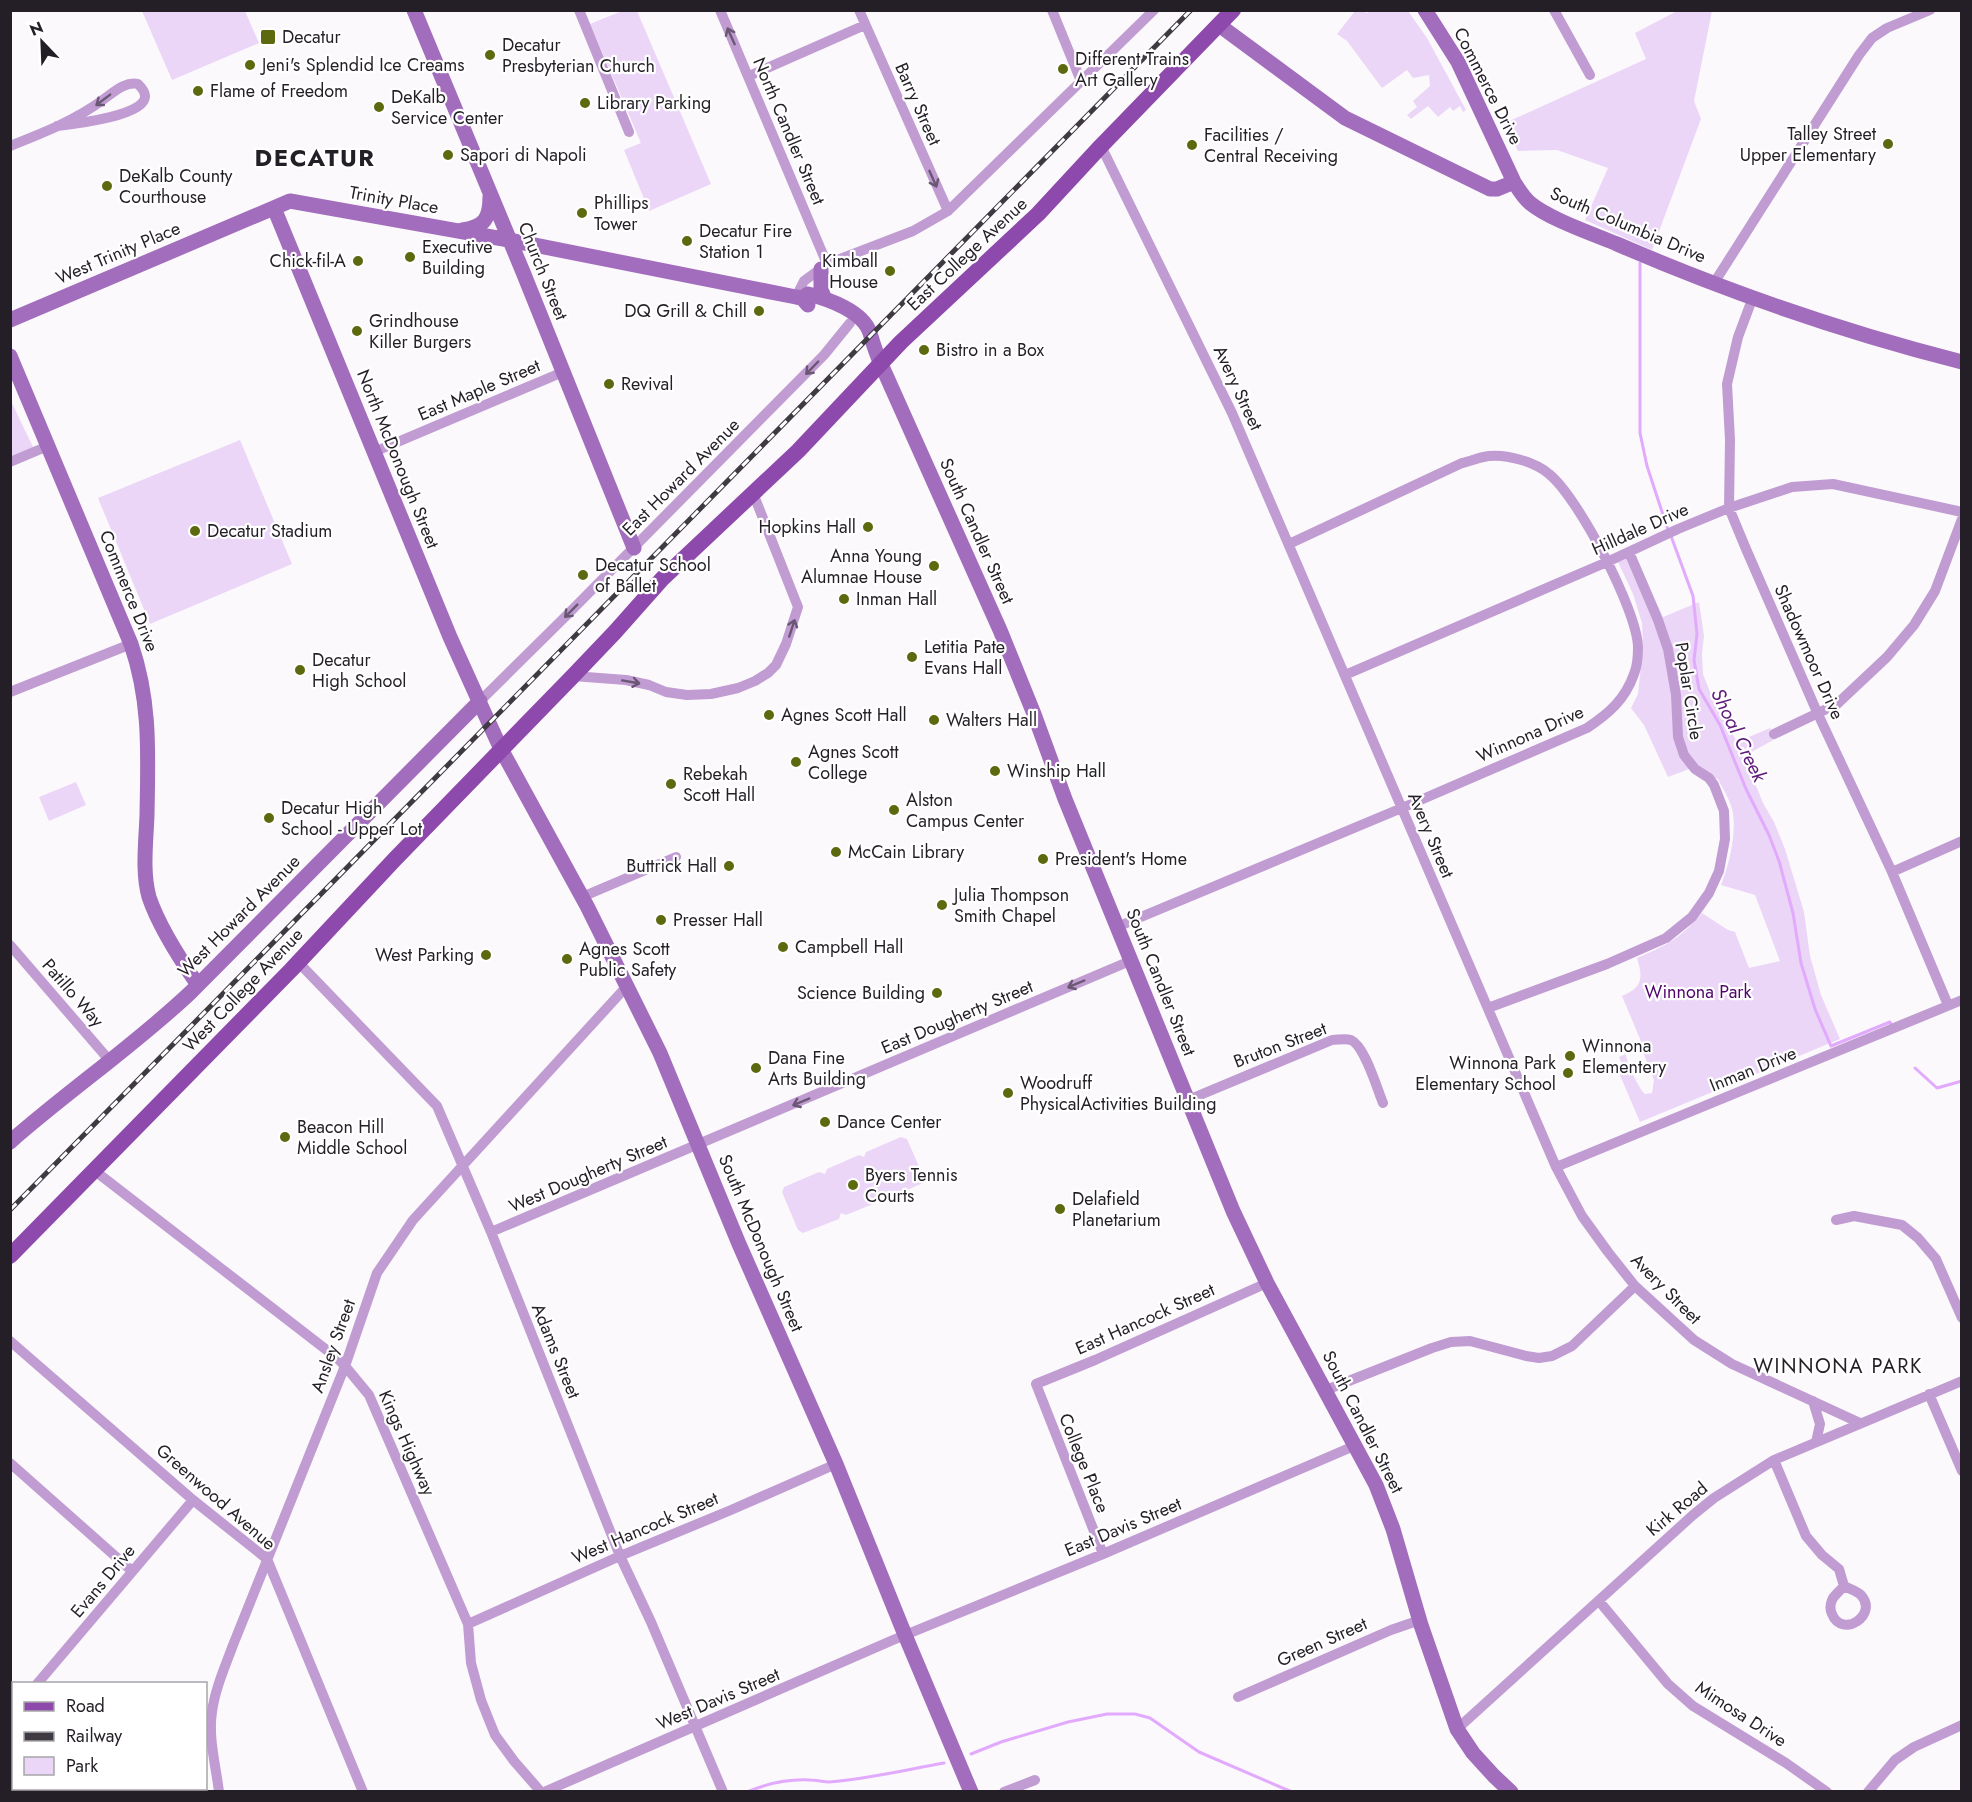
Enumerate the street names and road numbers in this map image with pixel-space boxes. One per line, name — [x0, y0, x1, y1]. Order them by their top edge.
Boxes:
street label: Commerce Drive — [1447, 23, 1529, 149]
street label: North Candler Street — [746, 53, 832, 209]
street label: Barry Street — [888, 59, 948, 150]
street label: Trinity Place — [347, 179, 441, 221]
street label: South Columbia Drive — [1546, 180, 1710, 270]
street label: East College Avenue — [901, 191, 1033, 317]
street label: West Trinity Place — [52, 215, 184, 291]
street label: Church Street — [512, 218, 575, 324]
street label: Avery Street — [1207, 341, 1269, 435]
street label: East Maple Street — [414, 352, 545, 428]
street label: North McDonough Street — [350, 366, 446, 553]
street label: East Howard Avenue — [616, 412, 746, 542]
street label: South Candler Street — [933, 454, 1021, 609]
street label: Hilldale Drive — [1587, 496, 1693, 562]
street label: Commerce Drive — [93, 526, 165, 656]
street label: Shadowmoor Drive — [1768, 580, 1850, 724]
street label: Poplar Circle — [1668, 640, 1710, 742]
street label: Winnona Drive — [1472, 699, 1588, 769]
street label: Avery Street — [1401, 788, 1461, 883]
street label: West Howard Avenue — [172, 849, 306, 983]
street label: South Candler Street — [1120, 904, 1203, 1060]
street label: West College Avenue — [177, 922, 309, 1058]
street label: Patillo Way — [36, 953, 110, 1033]
street label: East Dougherty Street — [877, 973, 1038, 1061]
street label: Bruton Street — [1230, 1015, 1331, 1075]
street label: Inman Drive — [1706, 1040, 1800, 1098]
street label: West Dougherty Street — [505, 1129, 672, 1219]
street label: South McDonough Street — [712, 1150, 810, 1336]
street label: Avery Street — [1625, 1248, 1708, 1331]
street label: East Hancock Street — [1071, 1276, 1219, 1361]
street label: Ansley Street — [304, 1295, 362, 1396]
street label: Adams Street — [525, 1300, 587, 1403]
street label: South Candler Street — [1316, 1346, 1411, 1498]
street label: Kings Highway — [372, 1386, 442, 1500]
street label: College Place — [1052, 1409, 1116, 1517]
street label: Greenwood Avenue — [150, 1438, 282, 1556]
street label: Kirk Road — [1641, 1476, 1713, 1542]
street label: West Hancock Street — [568, 1485, 723, 1571]
street label: East Davis Street — [1061, 1490, 1186, 1563]
street label: Evans Drive — [65, 1539, 141, 1623]
street label: Green Street — [1273, 1610, 1372, 1673]
street label: West Davis Street — [652, 1661, 784, 1737]
street label: Mimosa Drive — [1690, 1675, 1792, 1753]

